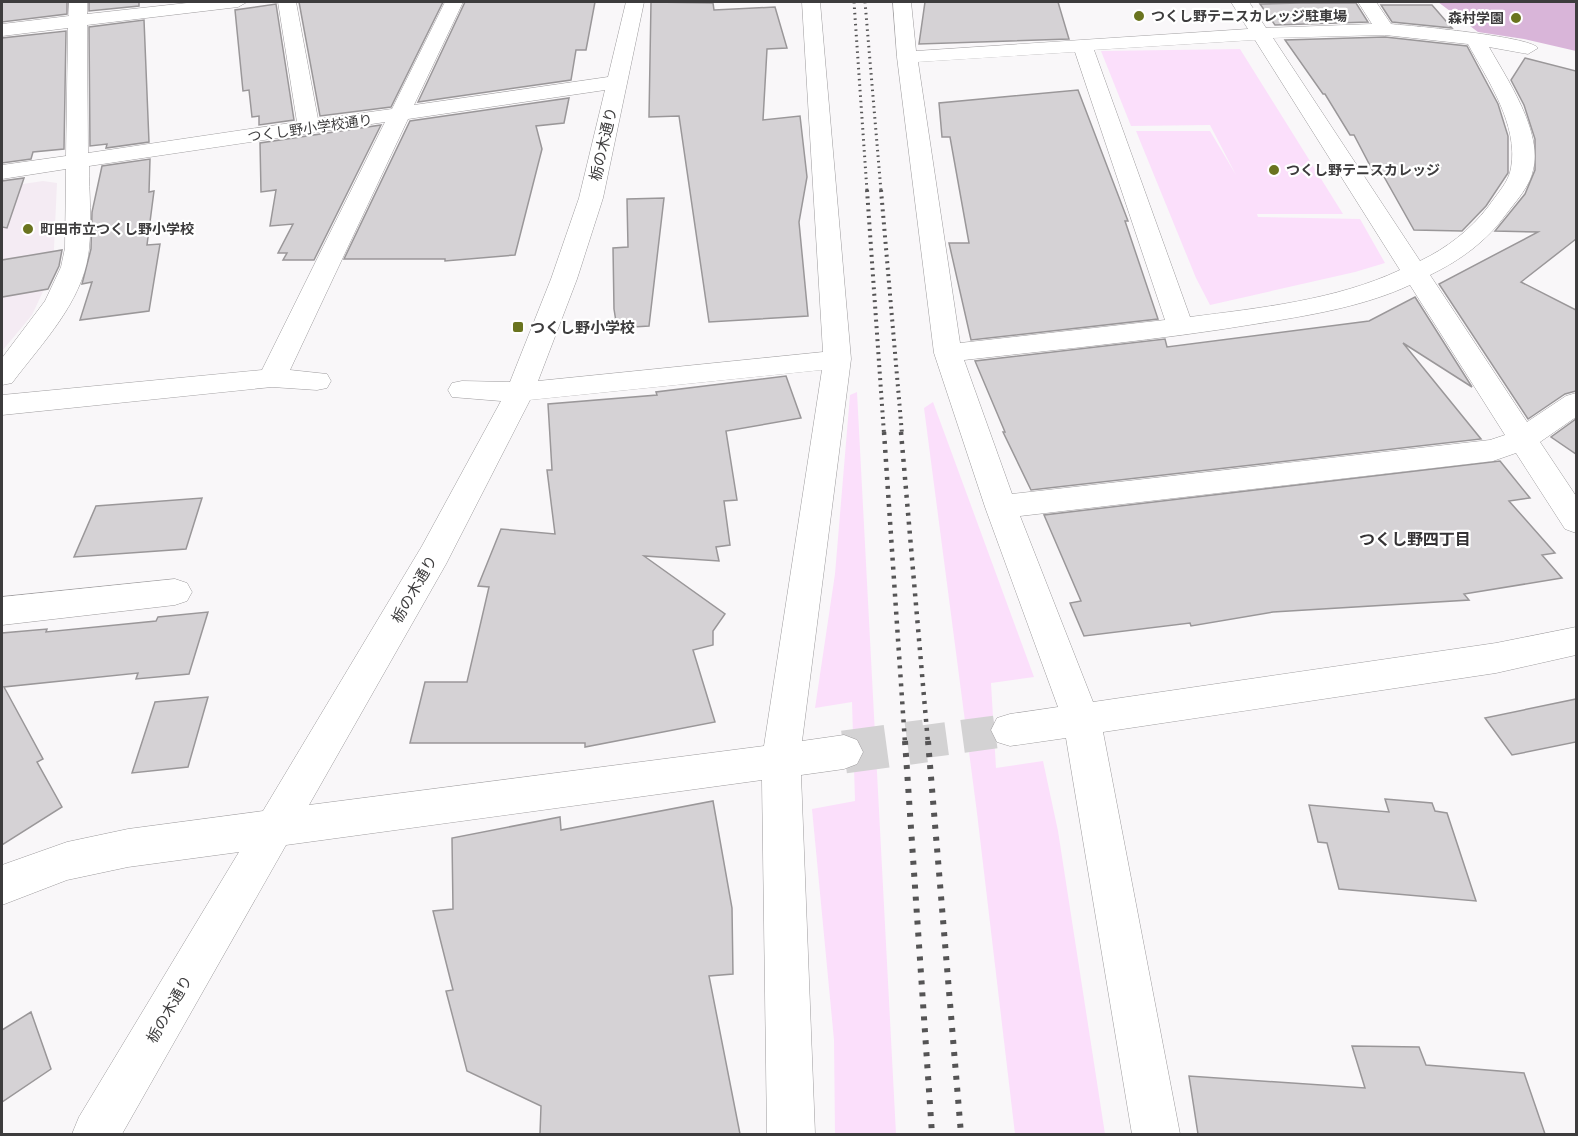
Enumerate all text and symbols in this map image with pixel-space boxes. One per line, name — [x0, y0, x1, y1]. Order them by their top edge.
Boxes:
place label: つくし野テニスカレッジ駐車場 — [1151, 7, 1347, 25]
marker: つくし野テニスカレッジ駐車場 — [1132, 9, 1146, 23]
place label: 森村学園 — [1448, 9, 1504, 27]
marker: 森村学園 — [1509, 11, 1523, 25]
street label: 栃の木通り — [585, 105, 621, 183]
street label: つくし野小学校通り — [246, 110, 374, 146]
place label: つくし野テニスカレッジ — [1286, 161, 1440, 179]
marker: つくし野テニスカレッジ — [1267, 163, 1281, 177]
place label: 町田市立つくし野小学校 — [40, 220, 194, 238]
marker: 町田市立つくし野小学校 — [21, 222, 35, 236]
place label: つくし野小学校 — [530, 318, 635, 337]
marker: つくし野小学校 — [511, 320, 525, 334]
district label: つくし野四丁目 — [1359, 529, 1471, 549]
street label: 栃の木通り — [387, 552, 441, 626]
street label: 栃の木通り — [142, 972, 196, 1046]

